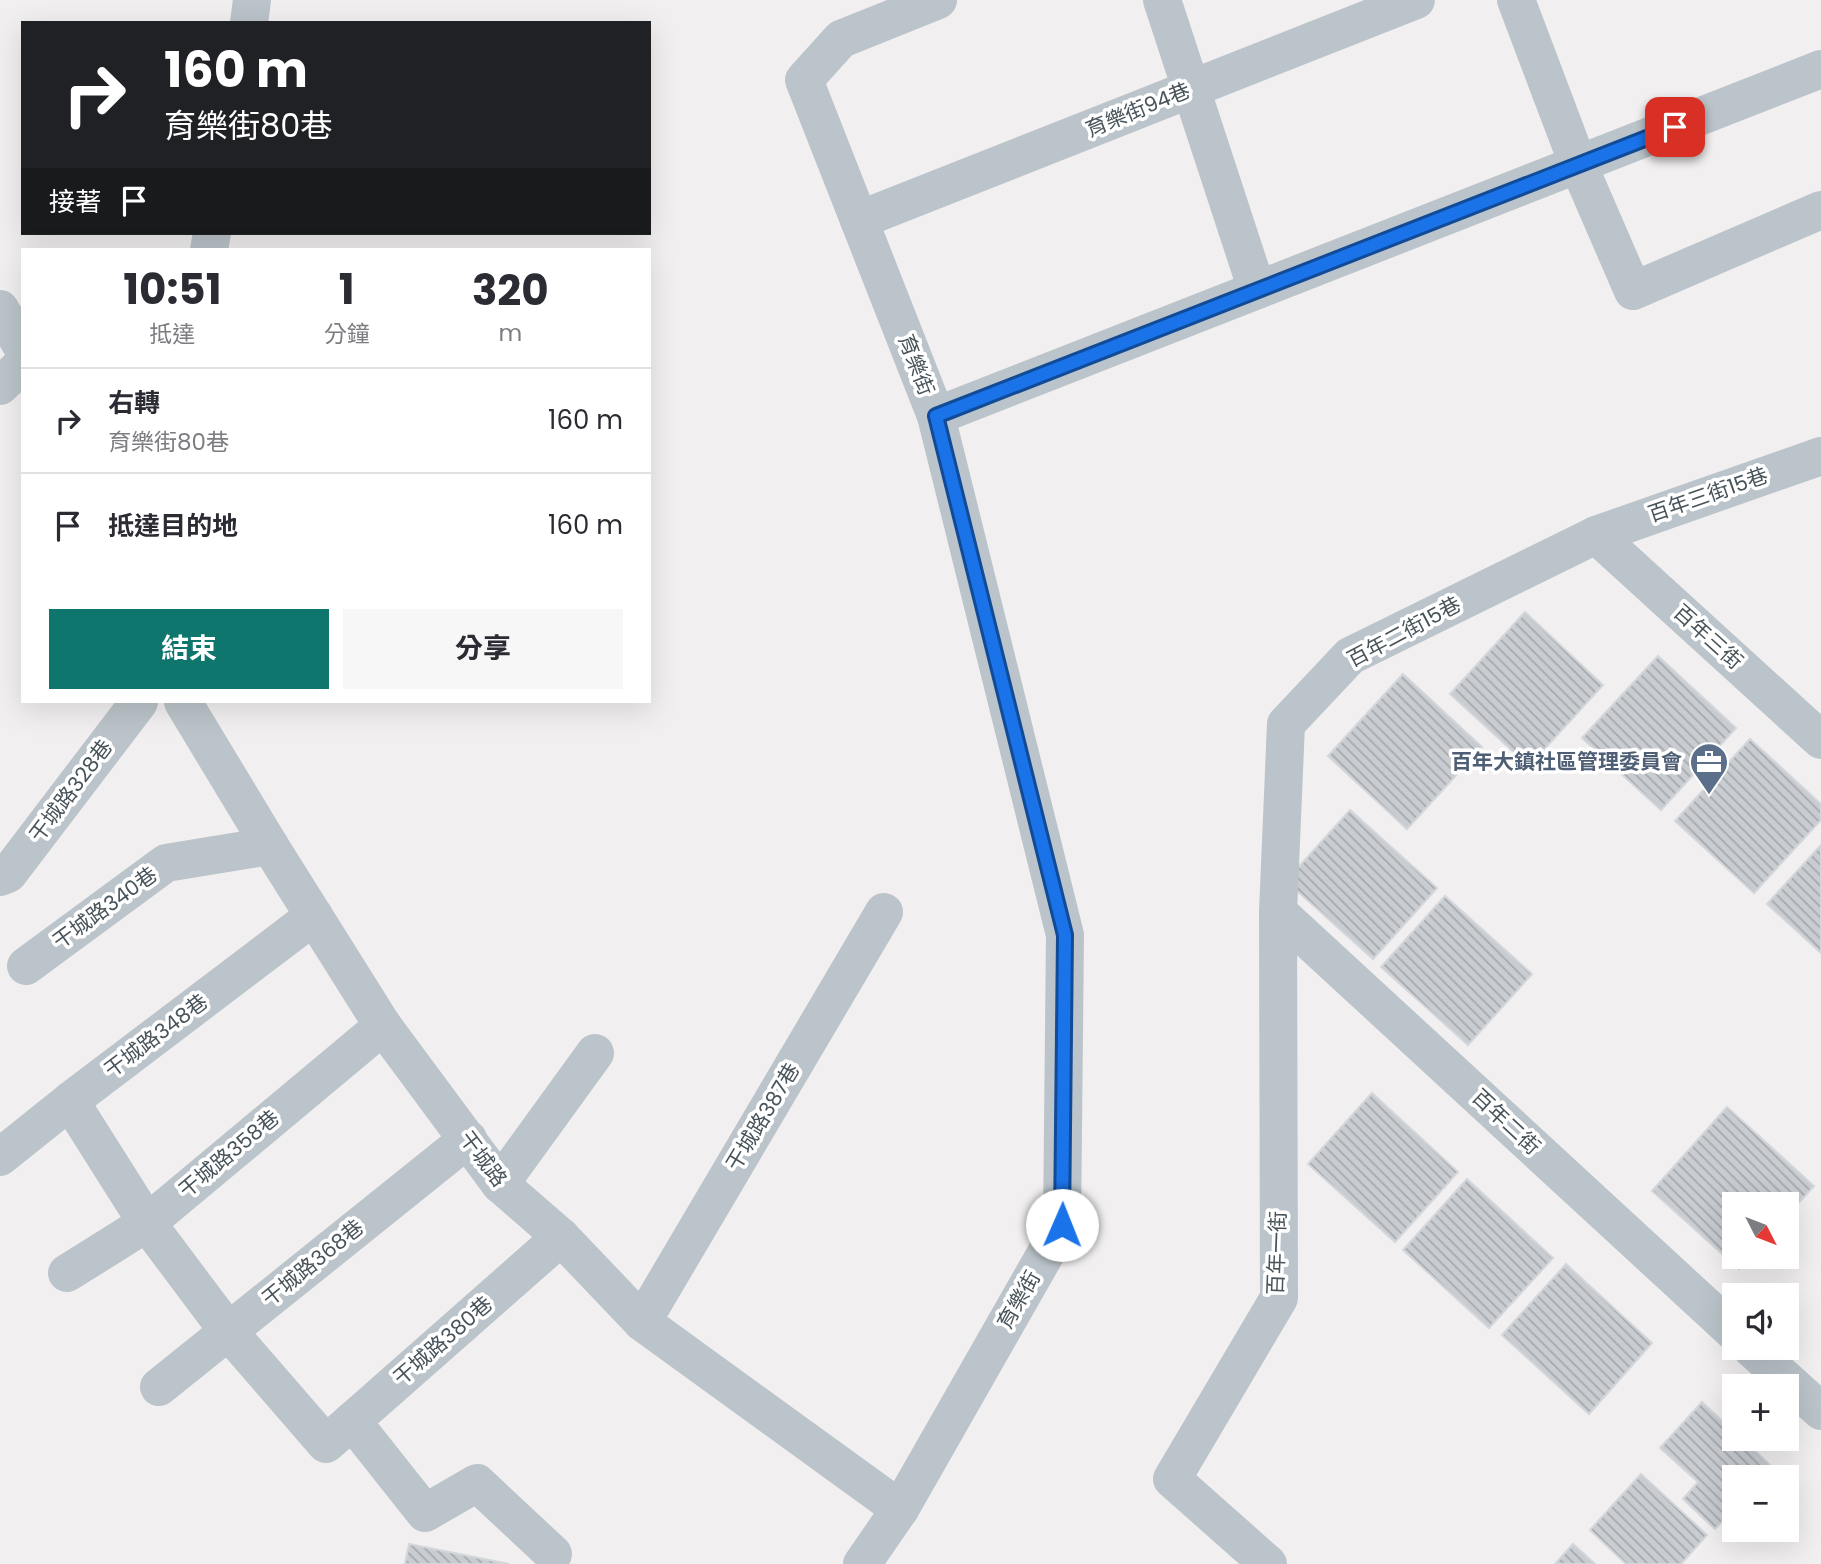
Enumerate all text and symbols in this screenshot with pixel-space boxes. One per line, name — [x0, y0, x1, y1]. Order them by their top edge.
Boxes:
text: 160 m — [164, 36, 308, 104]
icon: right — [49, 49, 140, 140]
street label: 育樂街94巷 — [1081, 75, 1194, 144]
pin — [1645, 97, 1705, 157]
text: 育樂街80巷 — [164, 103, 332, 148]
icon: arrive — [1656, 108, 1694, 146]
icon: arrive — [115, 182, 153, 220]
text: 接著 — [49, 184, 101, 220]
text: 10:51 — [123, 260, 221, 319]
text: 1 — [339, 260, 355, 319]
text: 320 — [472, 261, 549, 320]
text: m — [498, 317, 522, 349]
text: 抵達 — [149, 318, 195, 350]
text: 分鐘 — [324, 318, 370, 350]
street label: 育樂街 — [892, 330, 941, 399]
text: 右轉 — [108, 385, 160, 421]
icon: right — [49, 402, 87, 440]
text: 160 m — [548, 402, 623, 438]
text: 育樂街80巷 — [108, 426, 229, 458]
street label: 百年三街15巷 — [1644, 460, 1772, 529]
icon: arrive — [49, 507, 87, 545]
text: 160 m — [548, 507, 623, 543]
text: 抵達目的地 — [108, 508, 238, 544]
street label: 百年二街15巷 — [1342, 589, 1466, 674]
street label: 百年三街 — [1667, 598, 1749, 676]
button: 結束 — [49, 609, 329, 689]
button: 分享 — [343, 609, 623, 689]
street label: 干城路328巷 — [22, 733, 119, 848]
office icon: 百年大鎮社區管理委員會 — [1688, 741, 1730, 796]
place label: 百年大鎮社區管理委員會 — [1451, 747, 1682, 776]
street label: 干城路340巷 — [47, 860, 163, 955]
street label: 干城路348巷 — [98, 987, 213, 1084]
street label: 干城路387巷 — [719, 1057, 806, 1176]
street label: 百年二街 — [1466, 1082, 1547, 1161]
street label: 干城路358巷 — [172, 1103, 285, 1204]
street label: 干城路 — [453, 1125, 514, 1193]
position arrow — [1025, 1188, 1099, 1262]
north arrow — [1722, 1192, 1799, 1269]
map controls — [1722, 1192, 1799, 1542]
street label: 百年一街 — [1261, 1211, 1292, 1295]
street label: 干城路368巷 — [256, 1213, 370, 1313]
street label: 育樂街 — [990, 1265, 1047, 1334]
button: sound — [1722, 1283, 1799, 1360]
street label: 干城路380巷 — [387, 1289, 499, 1392]
button: + — [1722, 1374, 1799, 1451]
button: − — [1722, 1465, 1799, 1542]

